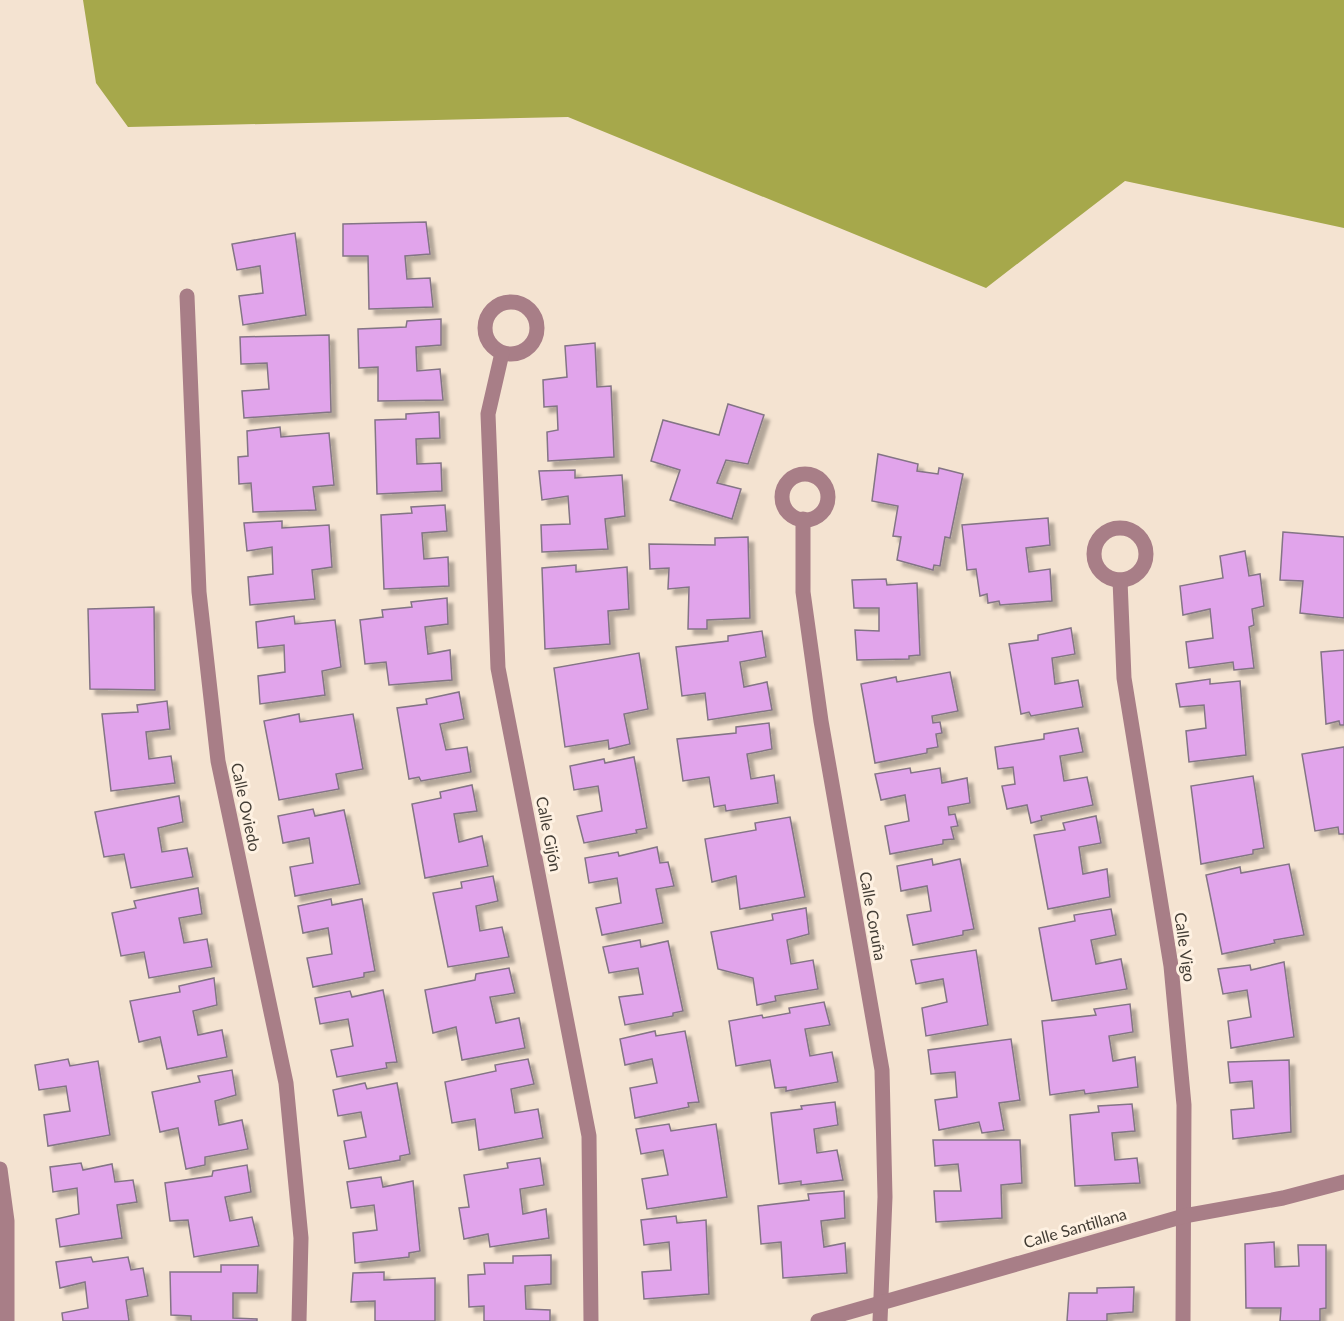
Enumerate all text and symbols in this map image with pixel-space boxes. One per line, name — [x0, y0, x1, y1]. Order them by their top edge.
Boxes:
street label: Calle Oviedo — [228, 761, 265, 853]
street label: Calle Gijón — [533, 795, 566, 873]
street label: Calle Coruña — [856, 870, 891, 962]
street label: Calle Vigo — [1171, 911, 1200, 983]
street label: Calle Santillana — [1021, 1204, 1129, 1251]

